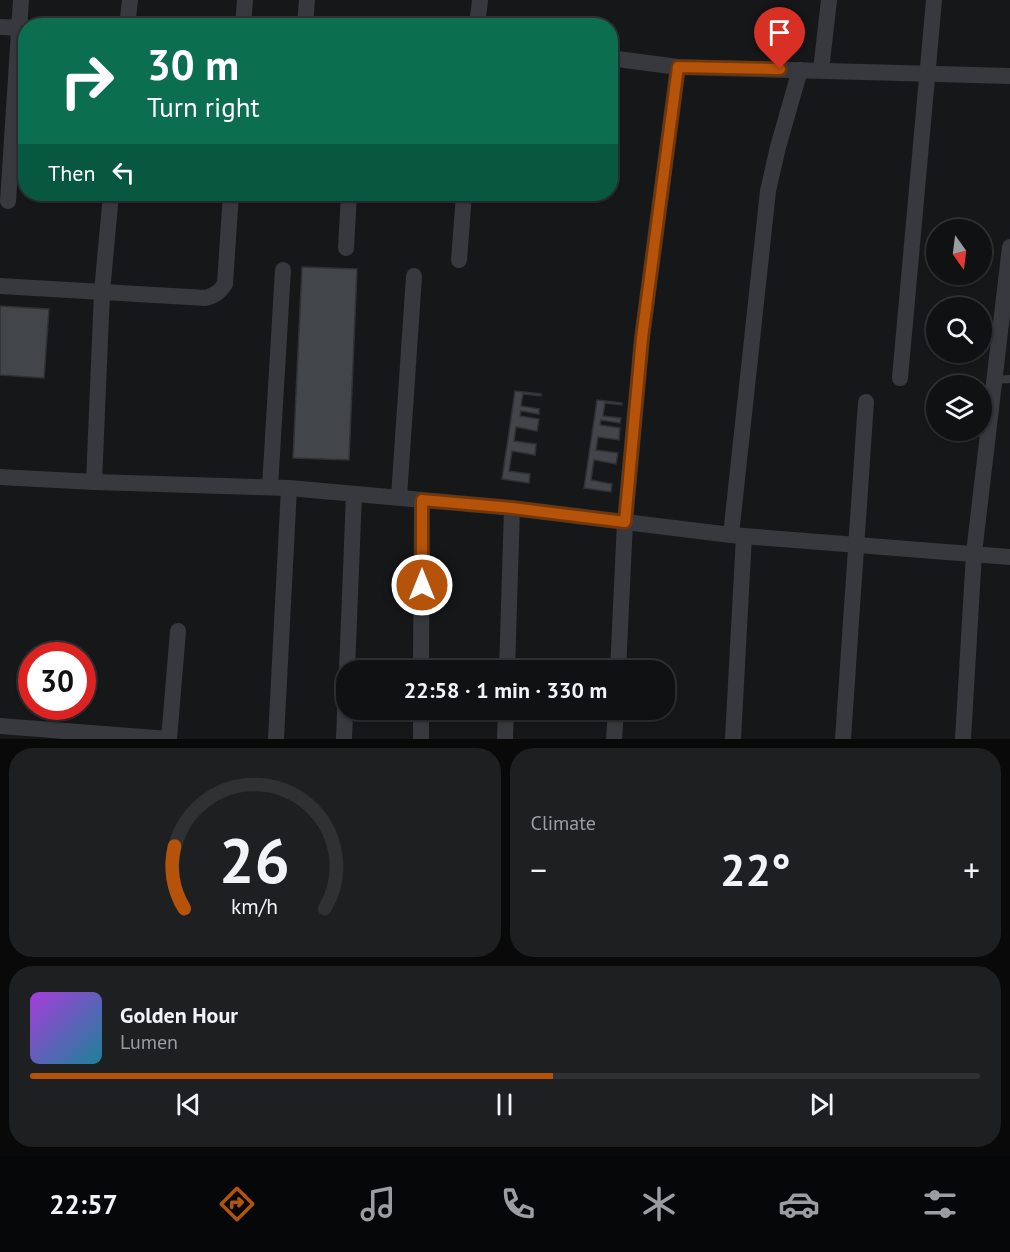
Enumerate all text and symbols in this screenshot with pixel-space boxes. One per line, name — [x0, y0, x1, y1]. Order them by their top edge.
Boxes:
pin — [754, 7, 805, 69]
icon: arrive — [763, 16, 796, 49]
text: 30 m — [147, 37, 239, 92]
icon: right — [48, 42, 126, 120]
text: Turn right — [147, 90, 260, 124]
icon: left — [107, 156, 140, 189]
text: Then — [48, 159, 95, 187]
north arrow — [926, 219, 992, 285]
map controls — [926, 219, 992, 441]
button: search — [926, 297, 992, 363]
button: layers — [926, 375, 992, 441]
position arrow — [390, 553, 454, 617]
speed limit sign: 30 — [18, 642, 96, 720]
text: 22:58 · 1 min · 330 m — [404, 676, 607, 704]
text: Climate — [531, 810, 596, 836]
text: 26 — [219, 819, 290, 900]
text: 22° — [720, 840, 791, 898]
text: − — [531, 848, 547, 891]
text: + — [963, 848, 980, 891]
text: km/h — [231, 893, 278, 921]
text: Golden Hour — [120, 1001, 238, 1029]
text: Lumen — [120, 1029, 178, 1055]
icon: previous — [172, 1088, 205, 1121]
icon: pause — [488, 1088, 521, 1121]
icon: next — [805, 1088, 838, 1121]
icon: directions — [216, 1183, 258, 1225]
icon: music — [357, 1183, 399, 1225]
icon: phone — [497, 1183, 539, 1225]
icon: climate — [638, 1183, 680, 1225]
icon: car — [778, 1183, 820, 1225]
icon: filters — [919, 1183, 961, 1225]
text: 22:57 — [49, 1187, 118, 1221]

